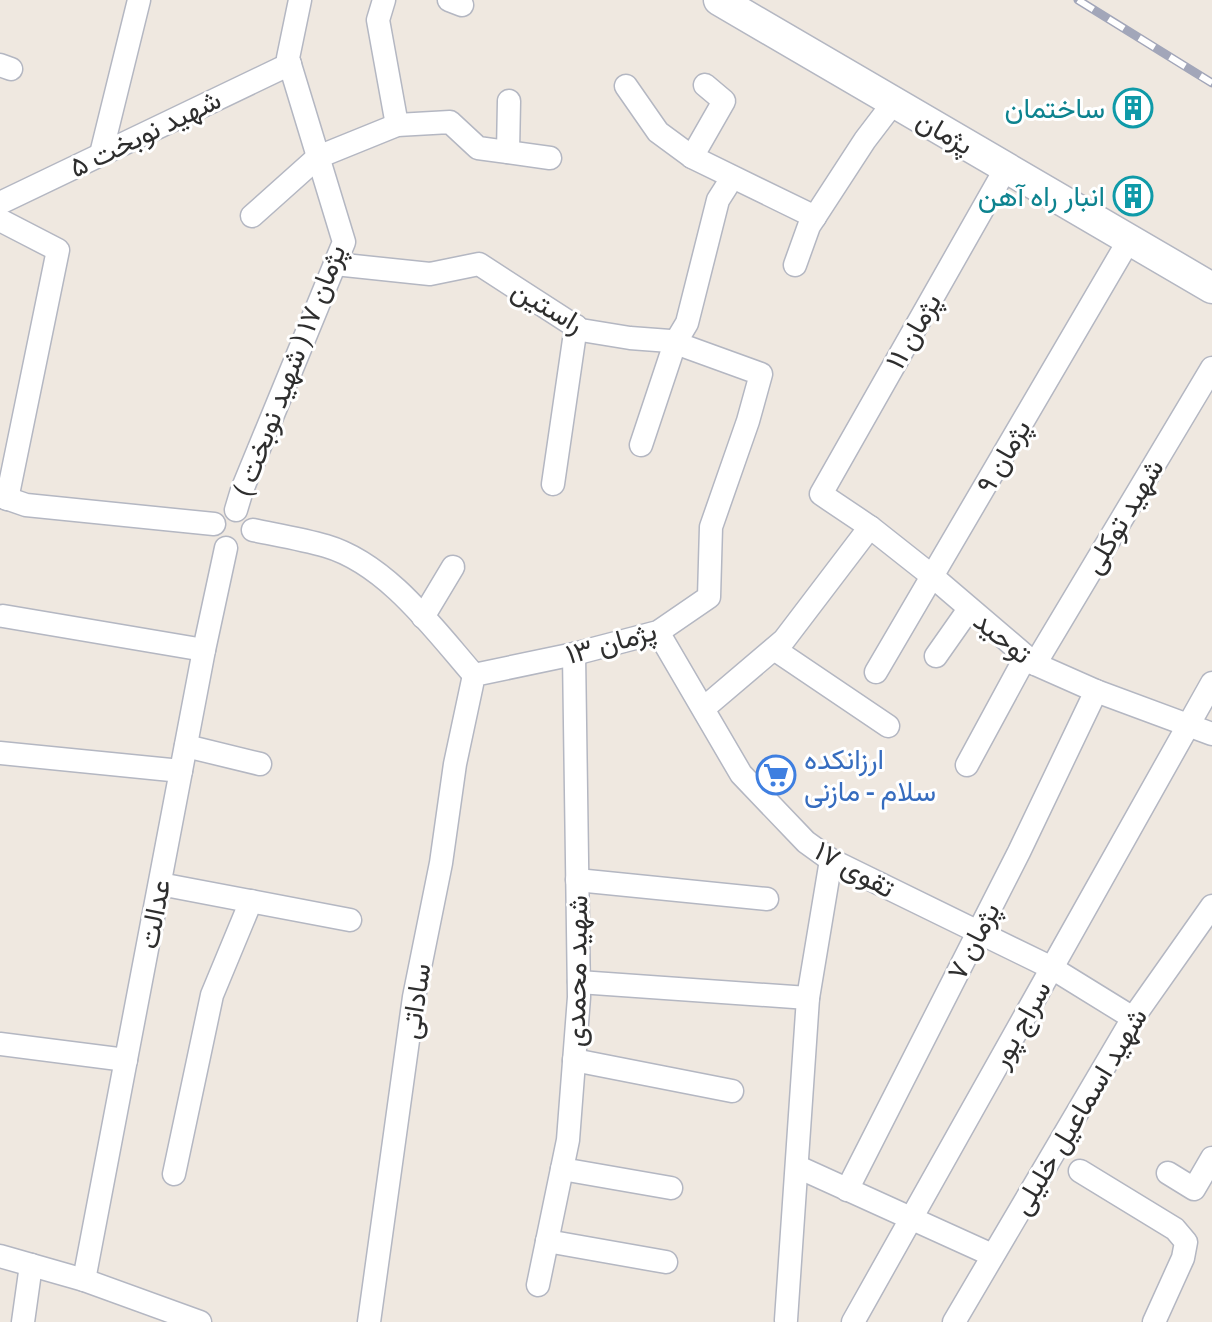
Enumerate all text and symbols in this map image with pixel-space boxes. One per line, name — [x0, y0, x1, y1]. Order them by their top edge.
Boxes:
street label: شهید نوبخت ۵ — [63, 80, 227, 186]
building icon: ساختمان — [1112, 87, 1154, 129]
place label: ساختمان — [1004, 89, 1105, 127]
street label: پژمان — [910, 101, 980, 163]
building icon: انبار راه آهن — [1112, 175, 1154, 217]
place label: انبار راه آهن — [978, 177, 1105, 215]
street label: پژمان ۱۷ ( شهید نوبخت ) — [224, 239, 354, 501]
street label: راستین — [505, 270, 591, 342]
street label: پژمان ۱۱ — [876, 286, 950, 376]
street label: پژمان ۹ — [967, 412, 1039, 500]
street label: شهید توکلی — [1074, 451, 1172, 581]
street label: توحید — [966, 602, 1040, 672]
street label: پژمان ۱۳ — [561, 611, 661, 673]
place label: ارزانکده سلام - مازنی — [804, 740, 936, 810]
supermarket icon: ارزانکده سلام - مازنی — [755, 754, 797, 796]
street label: تقوی ۱۷ — [808, 831, 902, 907]
street label: عدالت — [129, 876, 179, 952]
street label: شهید محمدی — [556, 895, 596, 1047]
street label: پژمان ۷ — [937, 896, 1009, 986]
street label: ساداتی — [390, 960, 440, 1042]
street label: سراج پور — [980, 973, 1060, 1076]
street label: شهید اسماعیل خلیلی — [1002, 1000, 1156, 1222]

